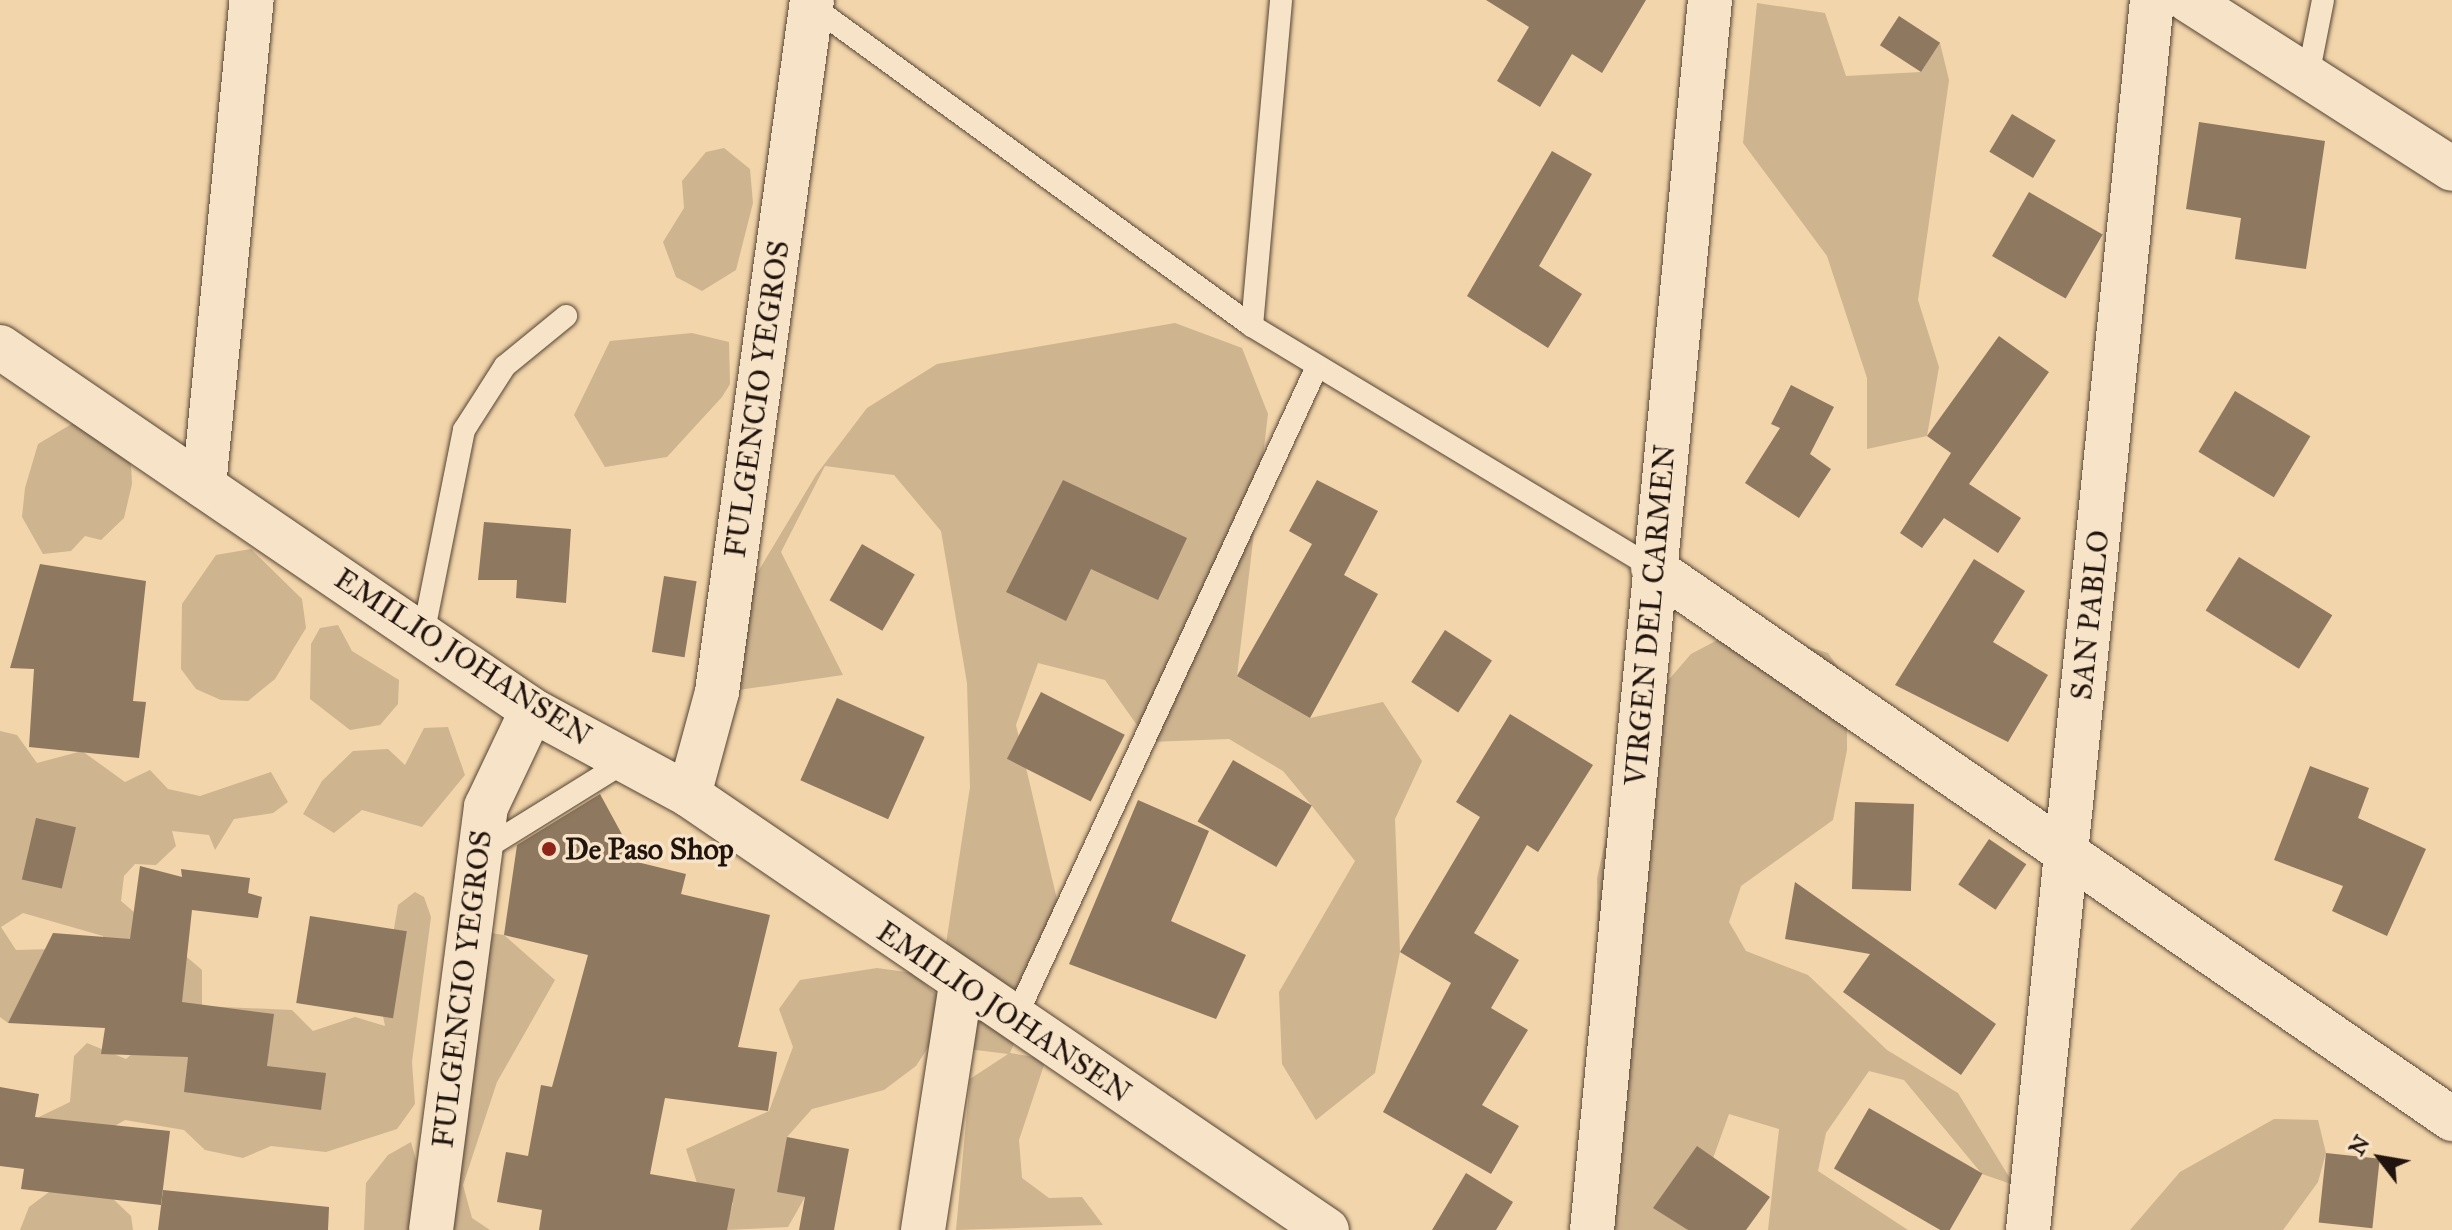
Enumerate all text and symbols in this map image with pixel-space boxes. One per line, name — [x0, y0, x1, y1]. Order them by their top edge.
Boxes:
street label: FULGENCIO YEGROS — [717, 238, 797, 560]
street label: VIRGEN DEL CARMEN — [1617, 443, 1683, 787]
street label: SAN PABLO — [2063, 528, 2117, 702]
street label: EMILIO JOHANSEN — [328, 560, 598, 754]
street label: FULGENCIO YEGROS — [425, 828, 499, 1150]
place label: De Paso Shop — [565, 831, 734, 867]
marker: De Paso Shop — [540, 840, 558, 858]
street label: EMILIO JOHANSEN — [870, 913, 1138, 1111]
north arrow — [2340, 1118, 2420, 1198]
text: N — [2343, 1130, 2375, 1160]

